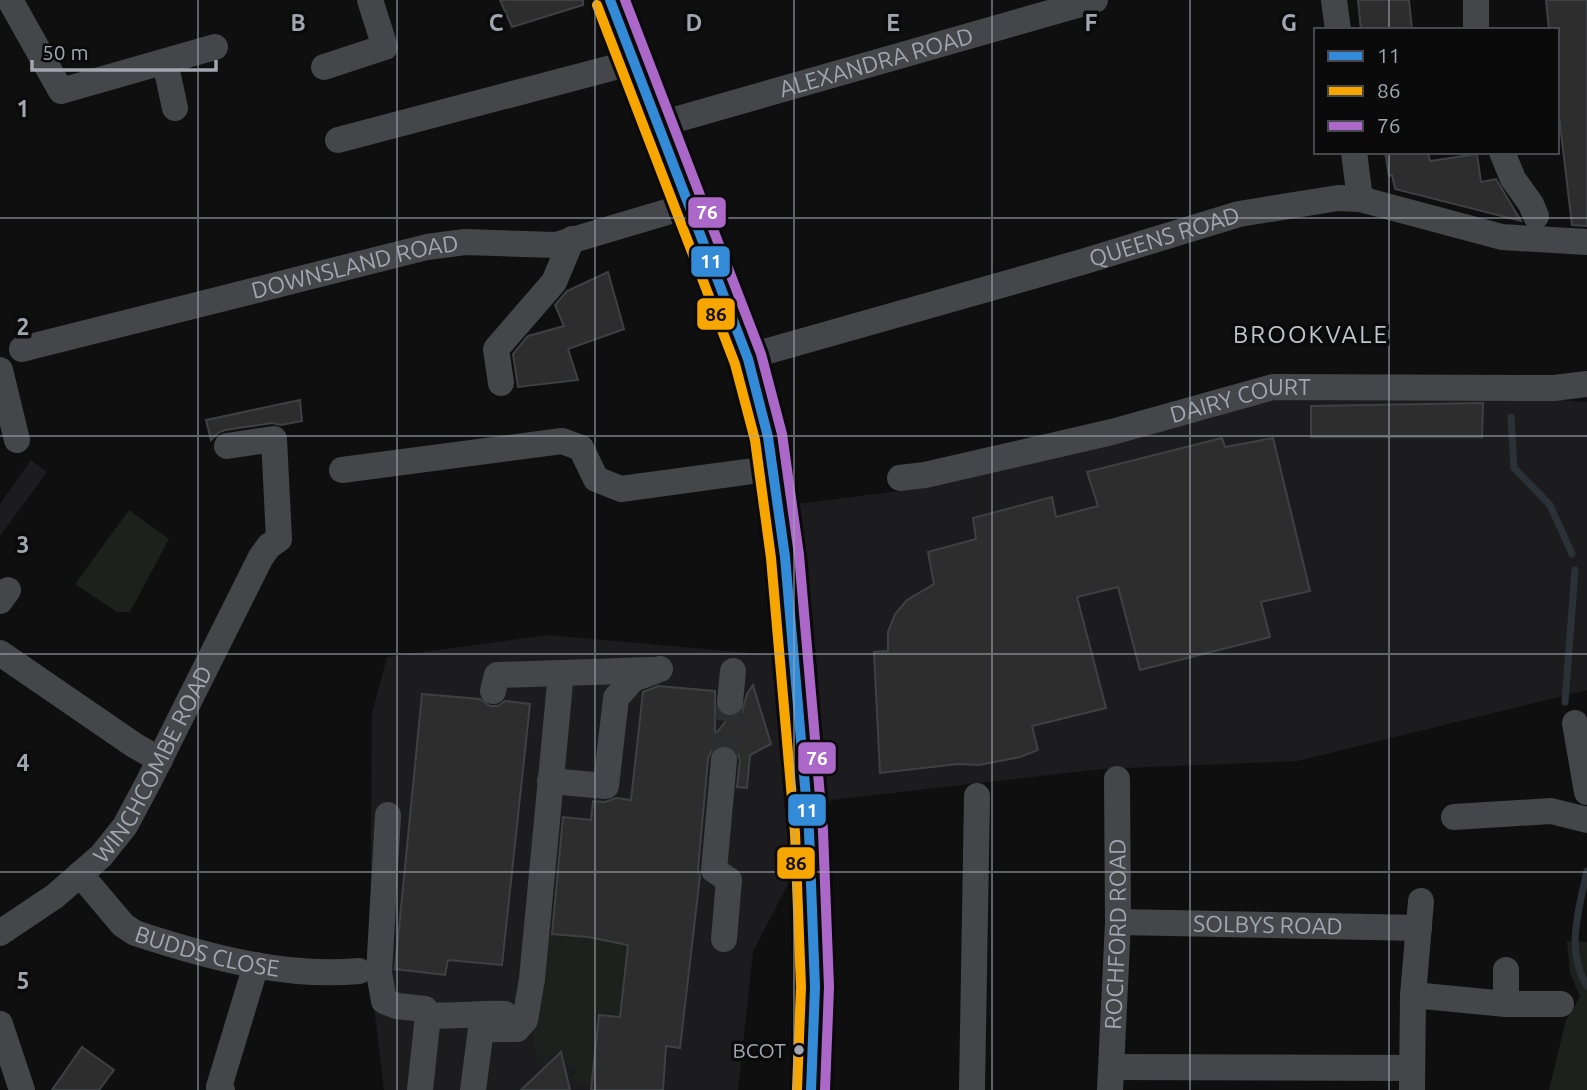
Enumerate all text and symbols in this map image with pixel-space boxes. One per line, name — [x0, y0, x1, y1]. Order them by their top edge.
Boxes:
text: B — [290, 10, 306, 35]
text: C — [489, 10, 504, 35]
text: D — [686, 10, 702, 35]
text: F — [1085, 10, 1098, 35]
text: G — [1281, 10, 1297, 35]
street label: ALEXANDRA ROAD — [776, 21, 976, 103]
scale bar — [32, 28, 215, 72]
legend — [1314, 28, 1559, 154]
text: 50 m — [42, 40, 89, 64]
text: 11 — [1377, 43, 1401, 67]
text: 86 — [1377, 78, 1401, 102]
text: 1 — [17, 96, 29, 121]
text: 76 — [1377, 113, 1401, 137]
line badge: 76 — [687, 196, 727, 229]
text: 76 — [696, 201, 718, 223]
street label: QUEENS ROAD — [1086, 202, 1243, 271]
street label: DOWNSLAND ROAD — [249, 230, 460, 303]
line badge: 11 — [690, 245, 731, 278]
text: 11 — [700, 250, 722, 272]
line badge: 86 — [696, 297, 736, 331]
text: 86 — [705, 303, 727, 325]
text: 2 — [17, 314, 29, 339]
district label: BROOKVALE — [1233, 321, 1389, 348]
street label: DAIRY COURT — [1167, 374, 1311, 427]
text: 3 — [17, 532, 29, 557]
street label: WINCHCOMBE ROAD — [88, 662, 217, 867]
line badge: 76 — [797, 741, 837, 775]
text: 76 — [806, 747, 828, 769]
text: 4 — [17, 750, 30, 775]
line badge: 11 — [787, 793, 827, 827]
text: 11 — [796, 799, 818, 821]
street label: ROCHFORD ROAD — [1100, 838, 1130, 1030]
line badge: 86 — [776, 846, 816, 880]
text: 86 — [785, 852, 807, 874]
street label: SOLBYS ROAD — [1193, 911, 1343, 938]
street label: BUDDS CLOSE — [132, 921, 281, 981]
text: 5 — [17, 968, 29, 993]
place label: BCOT — [732, 1038, 786, 1062]
marker: BCOT — [792, 1043, 806, 1057]

